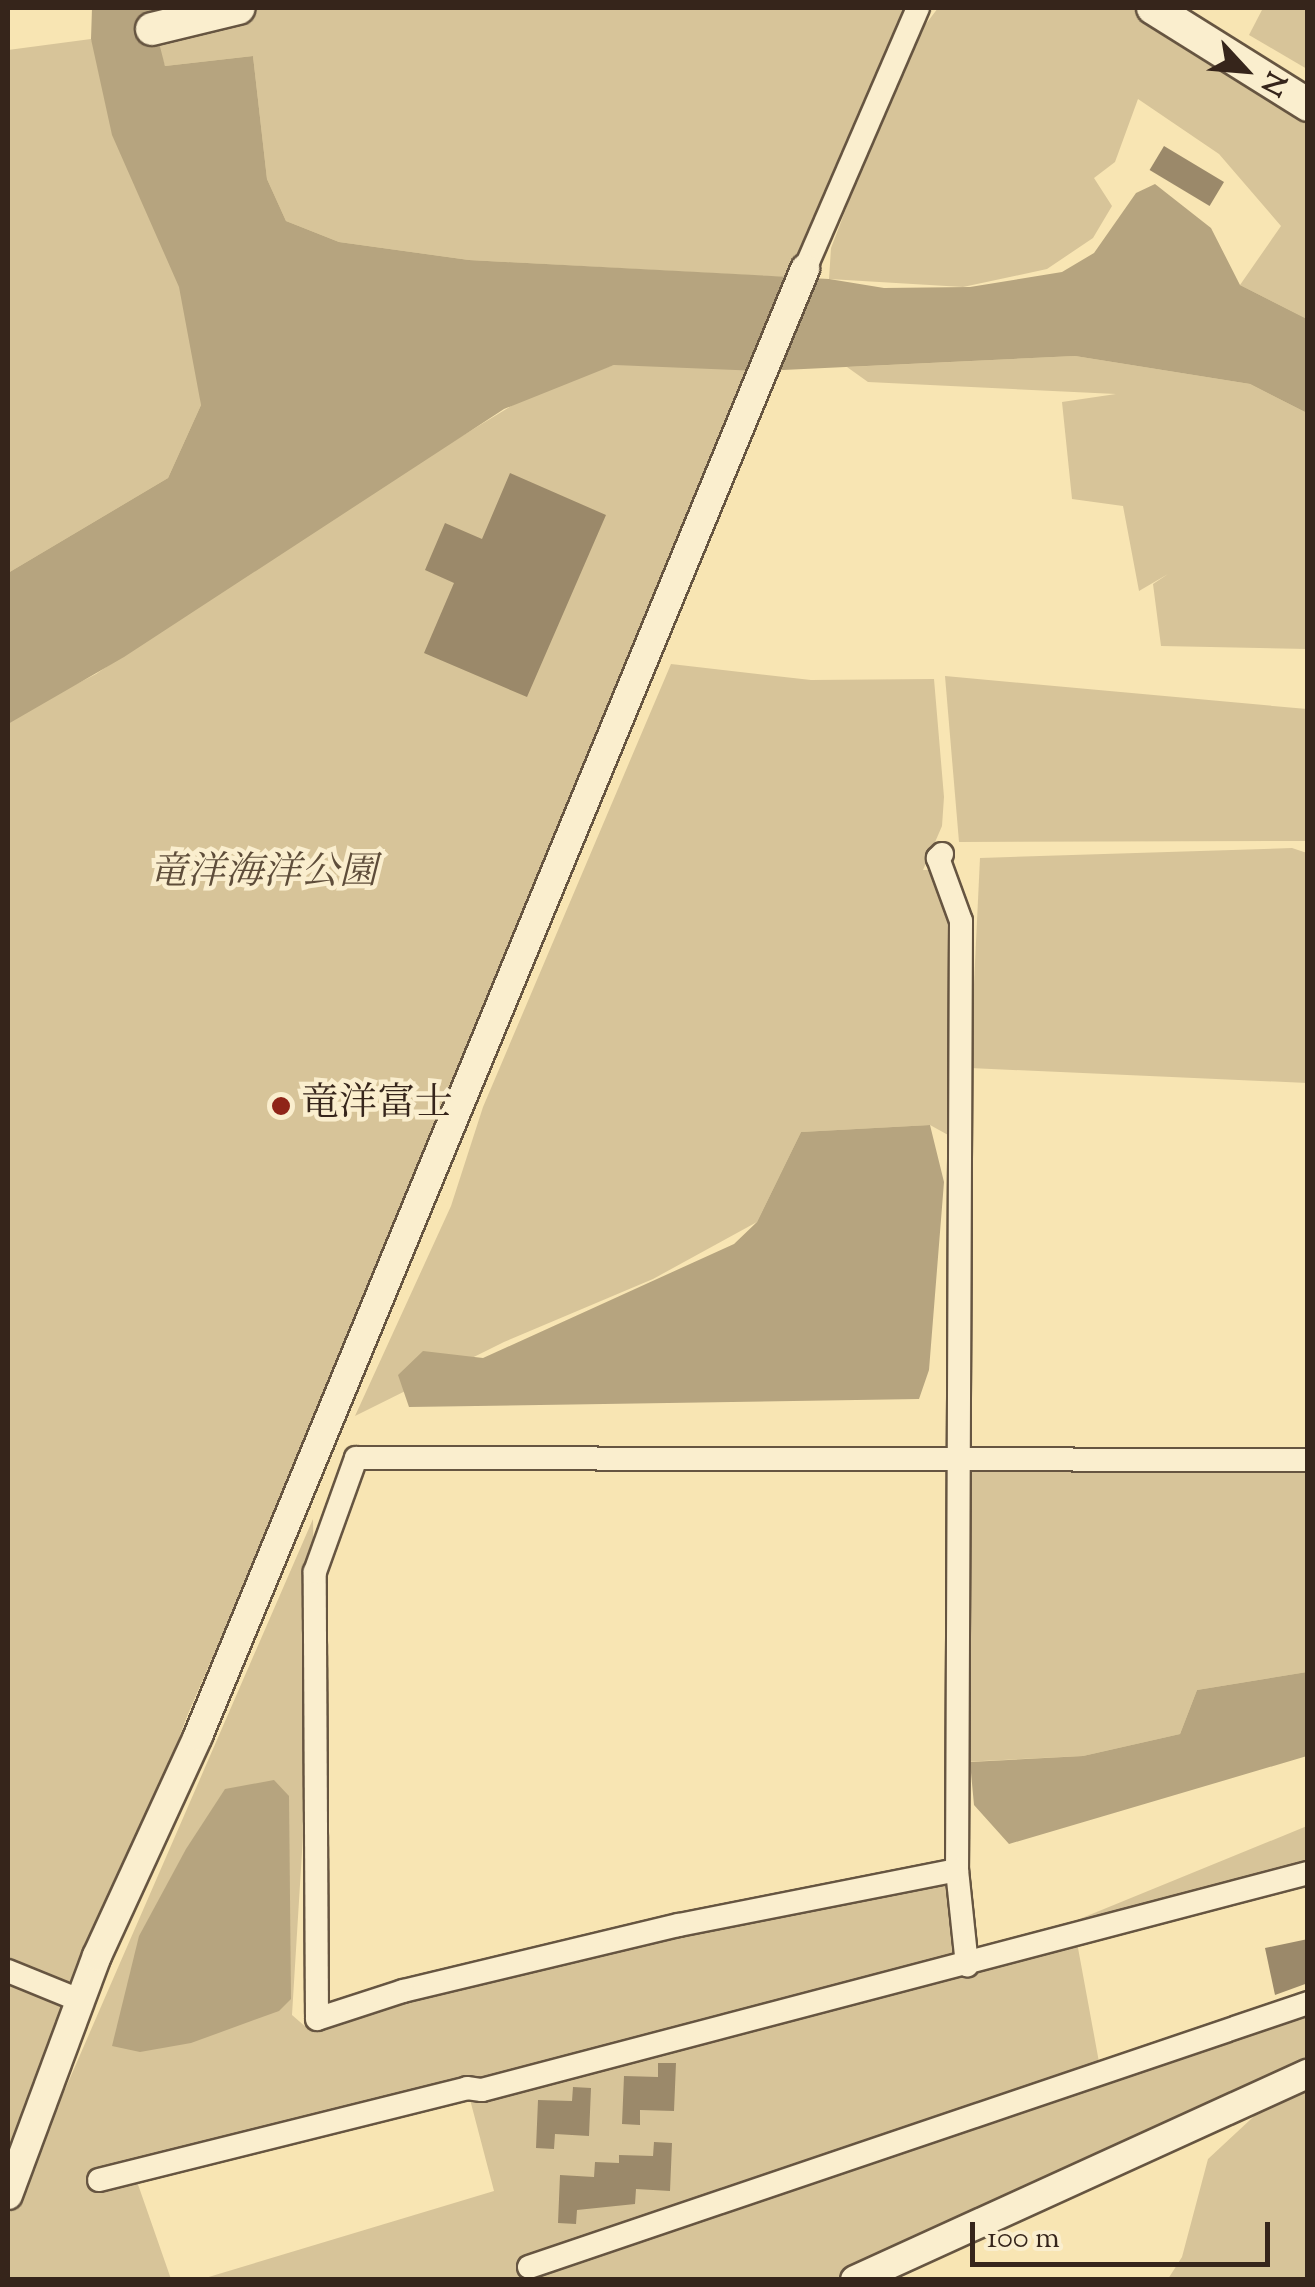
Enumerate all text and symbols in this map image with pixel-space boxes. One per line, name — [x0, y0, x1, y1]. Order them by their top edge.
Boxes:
north arrow — [1195, 20, 1295, 120]
text: N — [1249, 64, 1295, 102]
park label: 竜洋海洋公園 — [149, 852, 377, 898]
place label: 竜洋富士 — [301, 1083, 453, 1129]
marker: 竜洋富士 — [270, 1095, 292, 1117]
scale bar — [975, 2202, 1275, 2264]
text: 100 m — [987, 2218, 1060, 2261]

